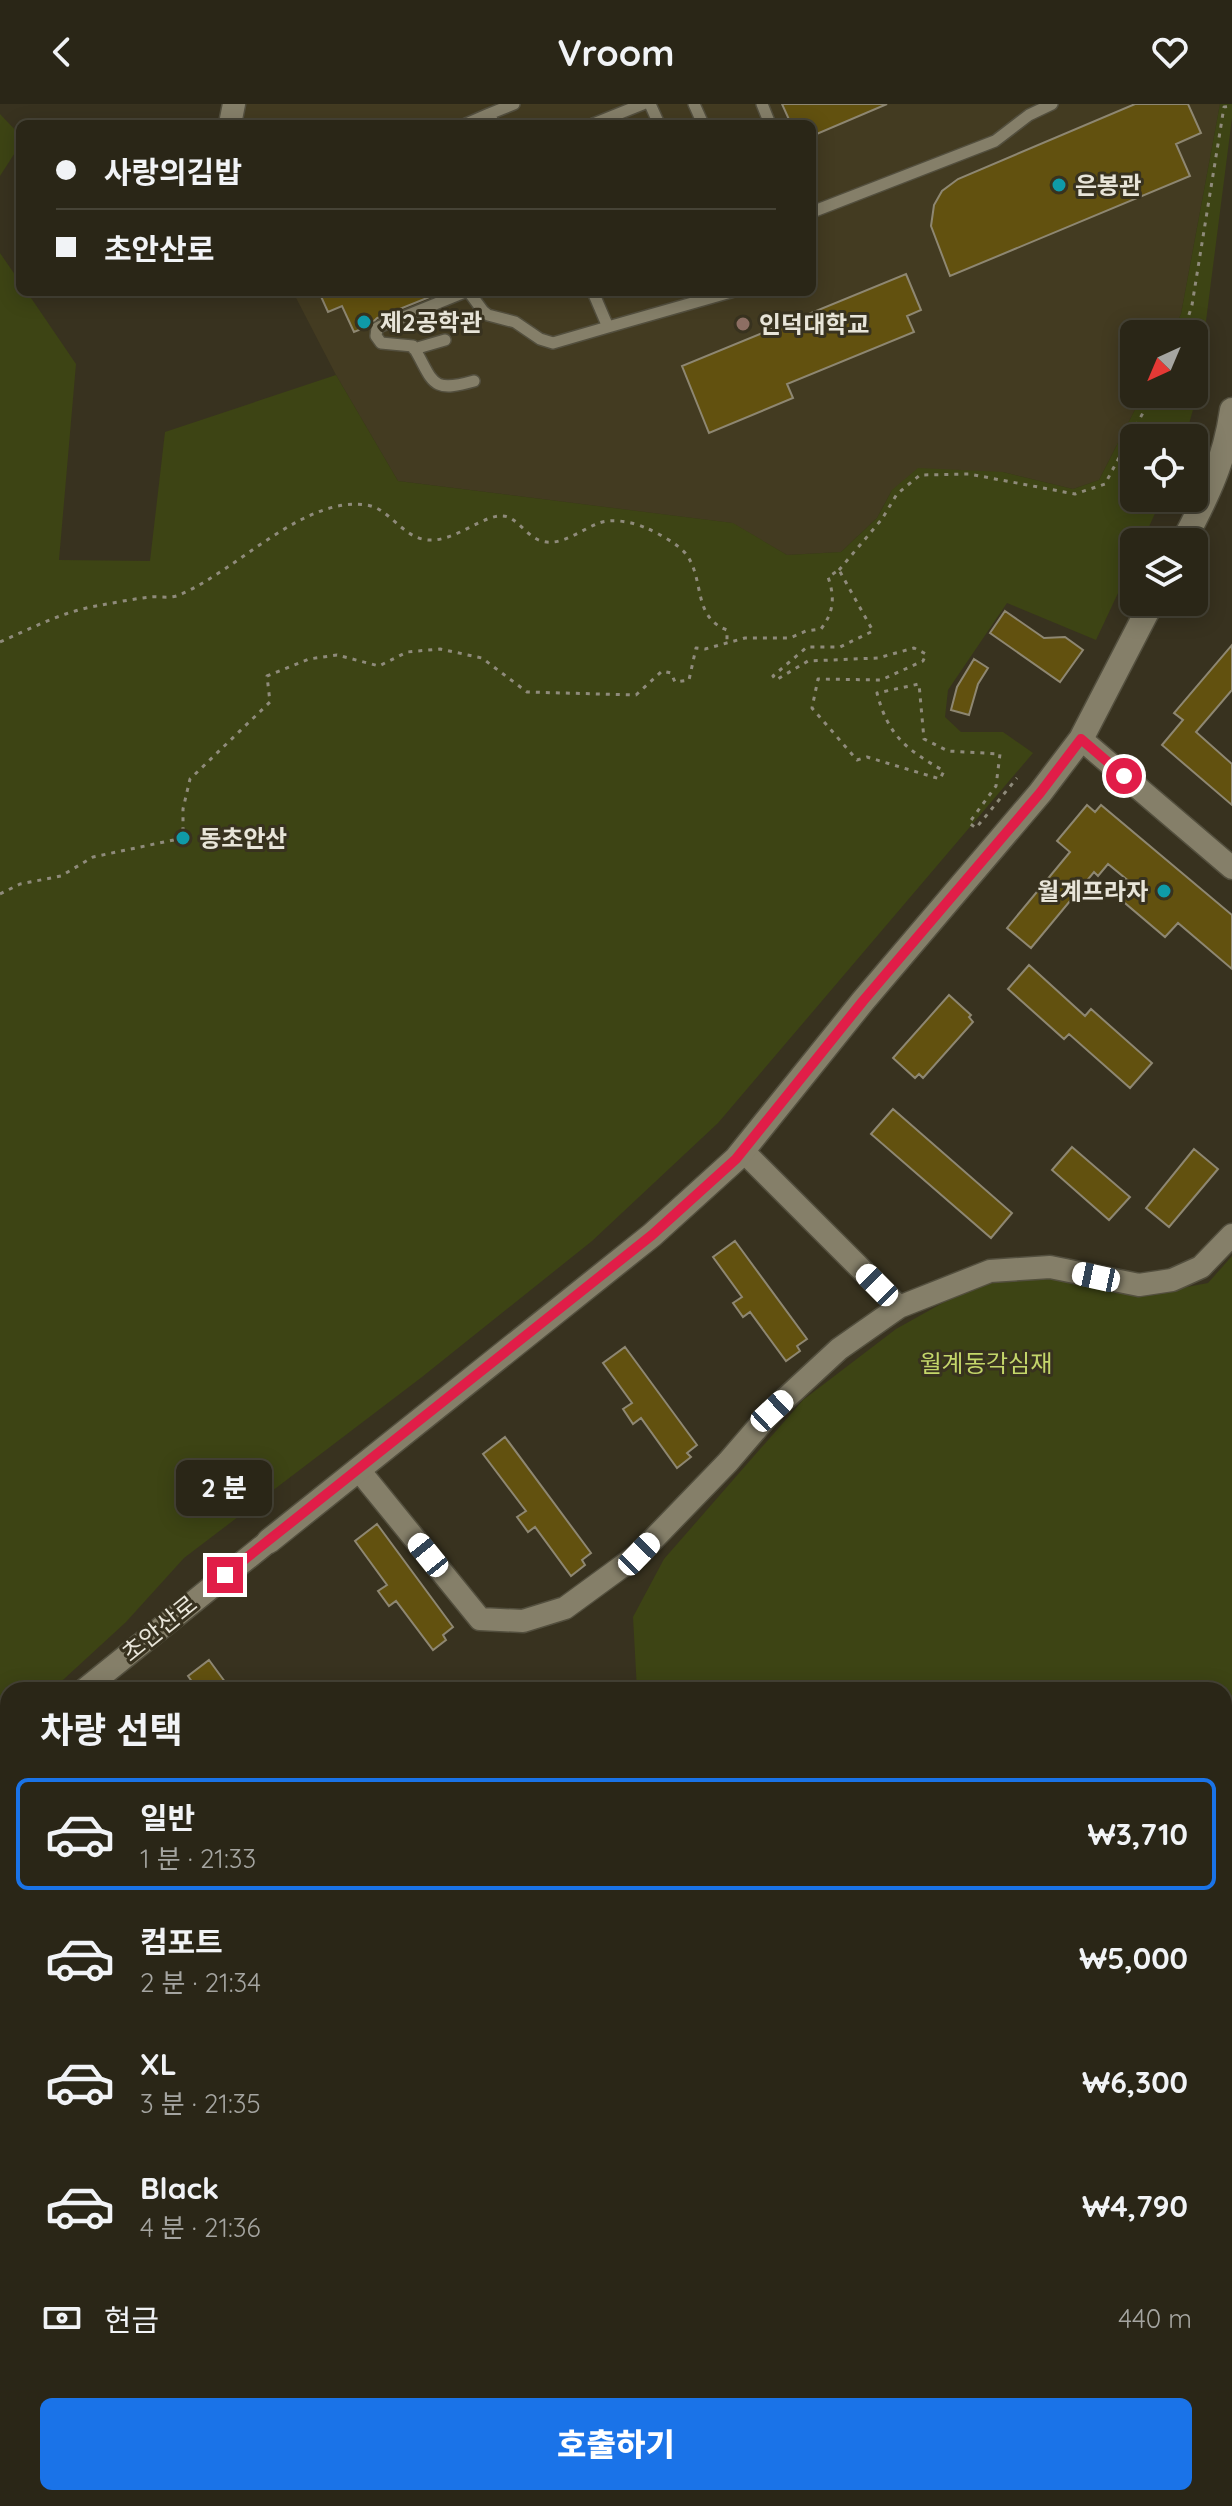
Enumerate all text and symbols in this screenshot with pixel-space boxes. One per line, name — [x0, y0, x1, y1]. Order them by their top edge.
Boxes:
icon: back — [40, 30, 84, 74]
text: Vroom — [558, 30, 674, 75]
icon: heart — [1148, 30, 1192, 74]
text: 사랑의김밥 — [104, 153, 242, 191]
place label: 은봉관 — [1075, 170, 1141, 200]
marker: 은봉관 — [1050, 176, 1068, 194]
text: 초안산로 — [104, 230, 214, 268]
place label: 제2공학관 — [380, 307, 482, 337]
place label: 인덕대학교 — [759, 309, 869, 339]
marker: 제2공학관 — [355, 313, 373, 331]
marker: 인덕대학교 — [734, 315, 752, 333]
north arrow — [1120, 320, 1208, 408]
map controls — [1120, 320, 1208, 616]
button: locate — [1120, 424, 1208, 512]
button: layers — [1120, 528, 1208, 616]
route start — [1106, 758, 1142, 794]
place label: 동초안산 — [199, 823, 287, 853]
marker: 동초안산 — [174, 829, 192, 847]
place label: 월계프라자 — [1038, 876, 1148, 906]
marker: 월계프라자 — [1155, 882, 1173, 900]
car — [852, 1260, 902, 1310]
car — [1070, 1260, 1122, 1294]
park label: 월계동각심재 — [920, 1348, 1052, 1378]
car — [746, 1386, 798, 1436]
callout: 2 분 — [177, 1459, 273, 1515]
text: 2 분 — [201, 1471, 247, 1504]
car — [614, 1528, 664, 1580]
car — [404, 1529, 452, 1581]
route end — [207, 1557, 243, 1593]
street label: 초안산로 — [115, 1589, 203, 1667]
text: 차량 선택 — [40, 1707, 183, 1752]
icon: car — [44, 1798, 116, 1870]
text: 일반 — [140, 1799, 195, 1837]
text: ₩3,710 — [1088, 1815, 1188, 1853]
text: 1 분 · 21:33 — [140, 1842, 256, 1875]
icon: car — [44, 1922, 116, 1994]
text: 컴포트 — [140, 1923, 223, 1961]
text: ₩5,000 — [1079, 1939, 1188, 1977]
text: 2 분 · 21:34 — [140, 1966, 261, 1999]
text: XL — [140, 2045, 177, 2083]
icon: car — [44, 2046, 116, 2118]
text: ₩6,300 — [1082, 2063, 1188, 2101]
text: 3 분 · 21:35 — [140, 2087, 261, 2120]
text: Black — [140, 2169, 219, 2207]
icon: car — [44, 2170, 116, 2242]
text: ₩4,790 — [1082, 2187, 1188, 2225]
text: 4 분 · 21:36 — [140, 2211, 260, 2244]
icon: cash — [40, 2296, 84, 2340]
text: 현금 — [104, 2301, 159, 2339]
text: 440 m — [1118, 2302, 1192, 2335]
button: 호출하기 — [40, 2398, 1192, 2490]

